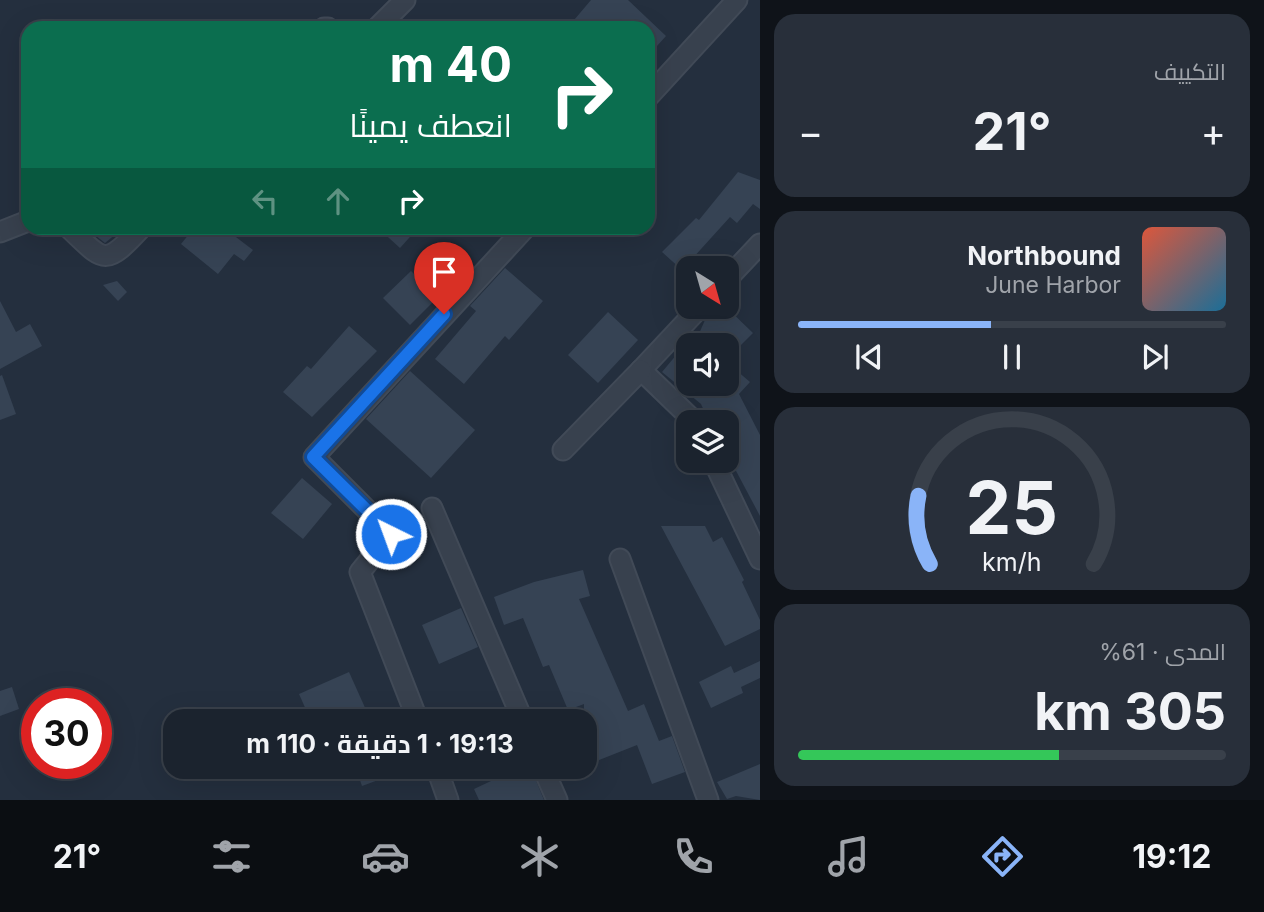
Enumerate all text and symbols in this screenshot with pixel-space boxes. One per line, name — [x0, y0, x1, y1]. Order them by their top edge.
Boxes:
text: 40 m — [389, 35, 512, 94]
icon: right — [536, 49, 627, 140]
text: التكييف — [1154, 58, 1226, 86]
text: 21° — [972, 100, 1052, 163]
text: انعطف يمينًا — [349, 106, 512, 145]
text: − — [798, 109, 823, 155]
text: + — [1201, 109, 1226, 155]
icon: left — [246, 182, 284, 220]
icon: ahead — [319, 182, 357, 220]
icon: right — [392, 182, 430, 220]
text: Northbound — [967, 240, 1121, 271]
pin — [414, 242, 474, 314]
icon: arrive — [425, 253, 463, 291]
north arrow — [676, 256, 738, 318]
map controls — [676, 256, 739, 473]
text: June Harbor — [985, 271, 1121, 299]
button: sound — [676, 333, 739, 396]
icon: previous — [850, 338, 888, 376]
icon: pause — [993, 338, 1031, 376]
icon: next — [1136, 338, 1174, 376]
button: layers — [676, 410, 739, 473]
text: 25 — [966, 464, 1058, 553]
position arrow — [354, 497, 428, 571]
text: km/h — [982, 547, 1042, 577]
text: المدى · 61% — [1099, 638, 1226, 666]
text: 305 km — [1034, 680, 1226, 743]
speed limit sign: 30 — [21, 688, 112, 779]
text: 19:13 · 1 دقيقة · 110 m — [246, 728, 514, 759]
icon: filters — [207, 832, 256, 881]
icon: car — [361, 832, 410, 881]
icon: climate — [515, 832, 564, 881]
icon: phone — [669, 832, 718, 881]
icon: music — [824, 832, 873, 881]
icon: directions — [978, 832, 1027, 881]
text: 21° — [53, 837, 101, 876]
text: 19:12 — [1132, 837, 1211, 876]

